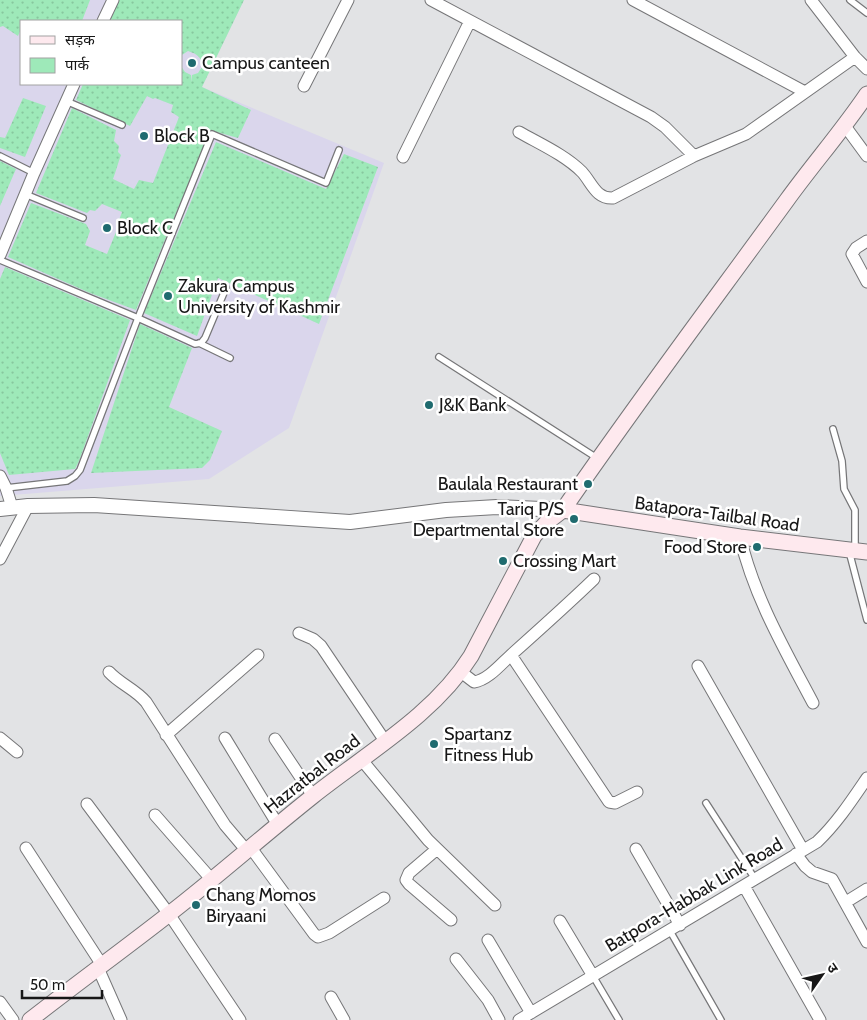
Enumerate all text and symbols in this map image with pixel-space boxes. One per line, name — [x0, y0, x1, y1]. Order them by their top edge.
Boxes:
legend — [20, 20, 182, 85]
text: सड़क — [65, 31, 95, 49]
place label: Campus canteen — [202, 52, 330, 74]
text: पार्क — [65, 56, 89, 74]
marker: Campus canteen — [186, 57, 198, 69]
place label: Block B — [154, 125, 210, 147]
marker: Block B — [138, 130, 150, 142]
place label: Block C — [117, 217, 173, 239]
marker: Block C — [101, 222, 113, 234]
place label: Zakura Campus University of Kashmir — [178, 275, 340, 318]
marker: Zakura Campus University of Kashmir — [162, 290, 174, 302]
place label: J&K Bank — [438, 394, 507, 416]
marker: J&K Bank — [423, 399, 435, 411]
place label: Baulala Restaurant — [438, 473, 578, 495]
marker: Baulala Restaurant — [582, 478, 594, 490]
street label: Batapora-Tailbal Road — [633, 492, 801, 536]
place label: Tariq P/S Departmental Store — [413, 498, 564, 541]
marker: Tariq P/S Departmental Store — [568, 513, 580, 525]
place label: Food Store — [664, 536, 747, 558]
marker: Food Store — [751, 541, 763, 553]
place label: Crossing Mart — [513, 550, 616, 572]
marker: Crossing Mart — [497, 555, 509, 567]
place label: Spartanz Fitness Hub — [444, 723, 533, 766]
street label: Hazratbal Road — [260, 730, 364, 818]
marker: Spartanz Fitness Hub — [428, 738, 440, 750]
street label: Batpora-Habbak Link Road — [601, 833, 787, 957]
place label: Chang Momos Biryaani — [206, 884, 316, 927]
marker: Chang Momos Biryaani — [190, 899, 202, 911]
north arrow — [797, 950, 847, 1000]
text: उ — [823, 959, 843, 977]
scale bar — [22, 968, 102, 1000]
text: 50 m — [30, 976, 65, 994]

